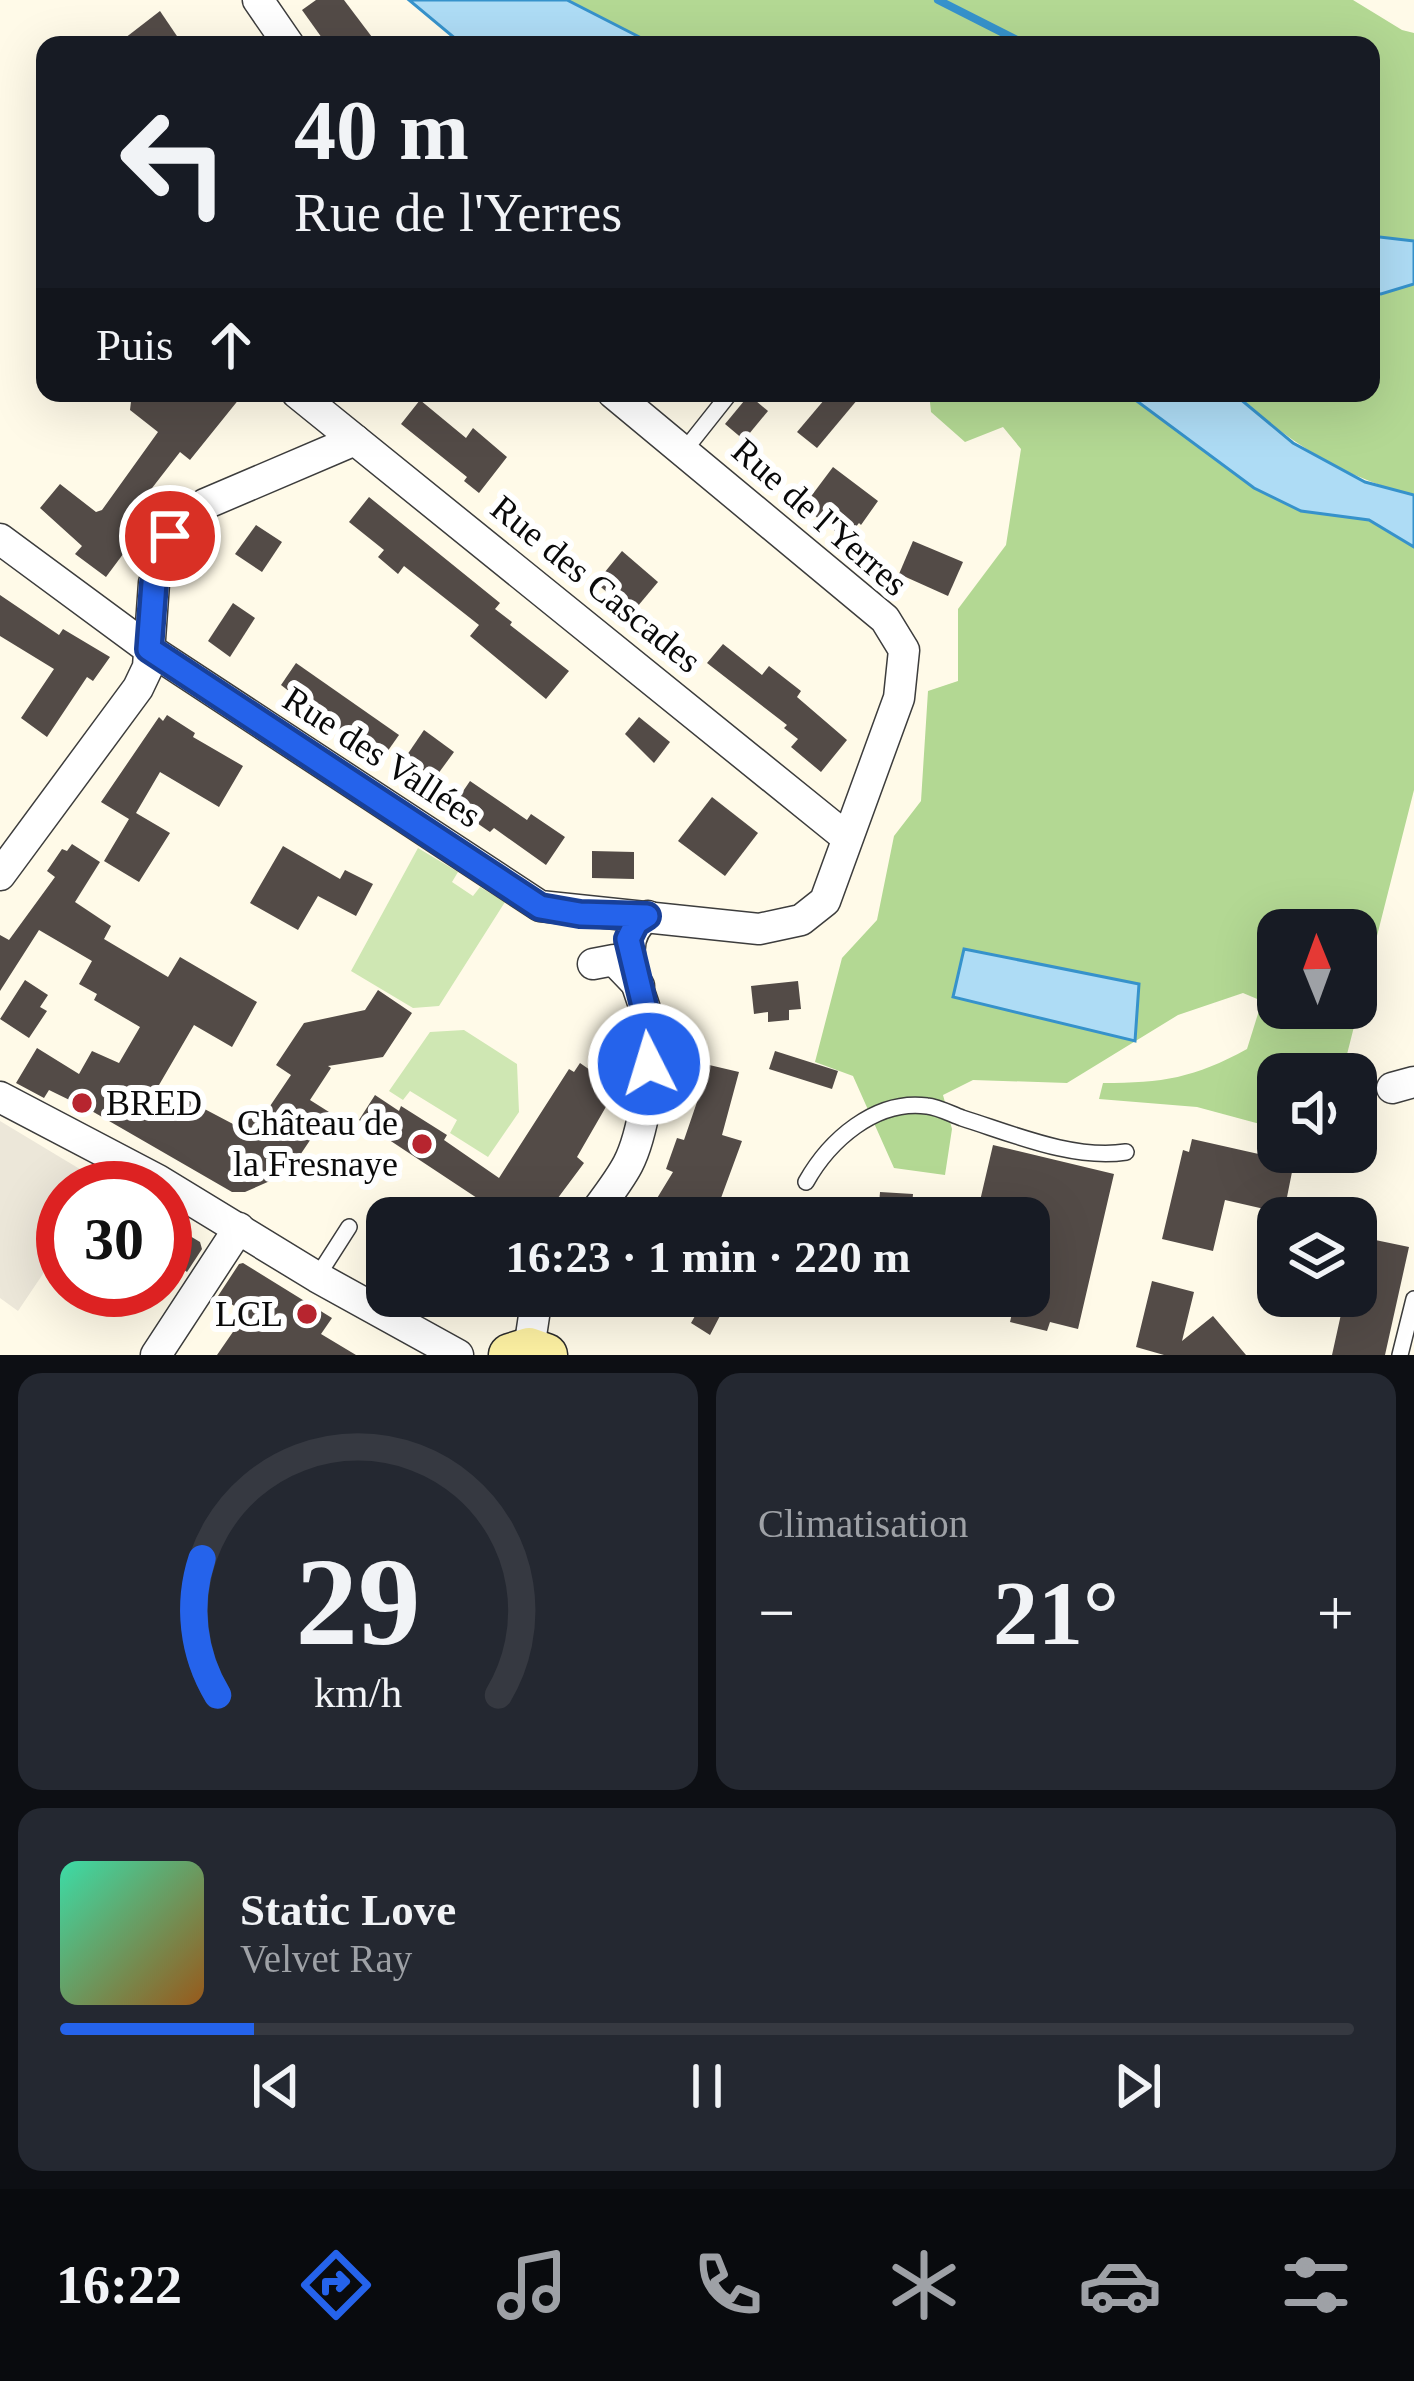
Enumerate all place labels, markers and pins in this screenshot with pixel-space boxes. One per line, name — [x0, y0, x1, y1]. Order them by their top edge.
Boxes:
pin — [119, 485, 221, 587]
place label: BRED — [106, 1083, 202, 1123]
marker: BRED — [69, 1090, 95, 1116]
place label: Château de la Fresnaye — [233, 1103, 398, 1184]
marker: Château de la Fresnaye — [409, 1131, 435, 1157]
place label: LCL — [215, 1294, 283, 1334]
marker: LCL — [294, 1301, 320, 1327]

